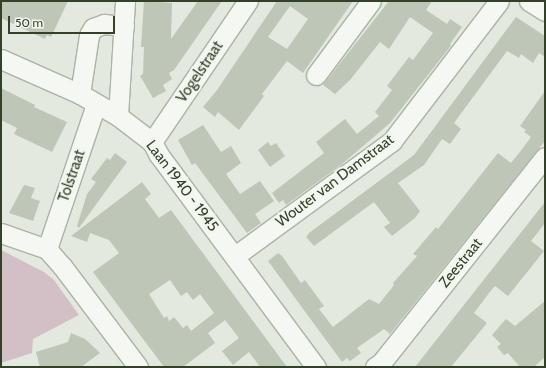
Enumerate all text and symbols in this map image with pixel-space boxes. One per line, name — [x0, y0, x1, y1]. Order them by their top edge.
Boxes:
scale bar — [10, 8, 117, 34]
text: 50 m — [15, 15, 43, 30]
street label: Vogelstraat — [173, 38, 227, 106]
street label: Wouter van Damstraat — [272, 131, 398, 231]
street label: Laan 1940 - 1945 — [142, 137, 222, 235]
street label: Tolstraat — [55, 148, 89, 204]
street label: Zeestraat — [436, 235, 486, 291]

